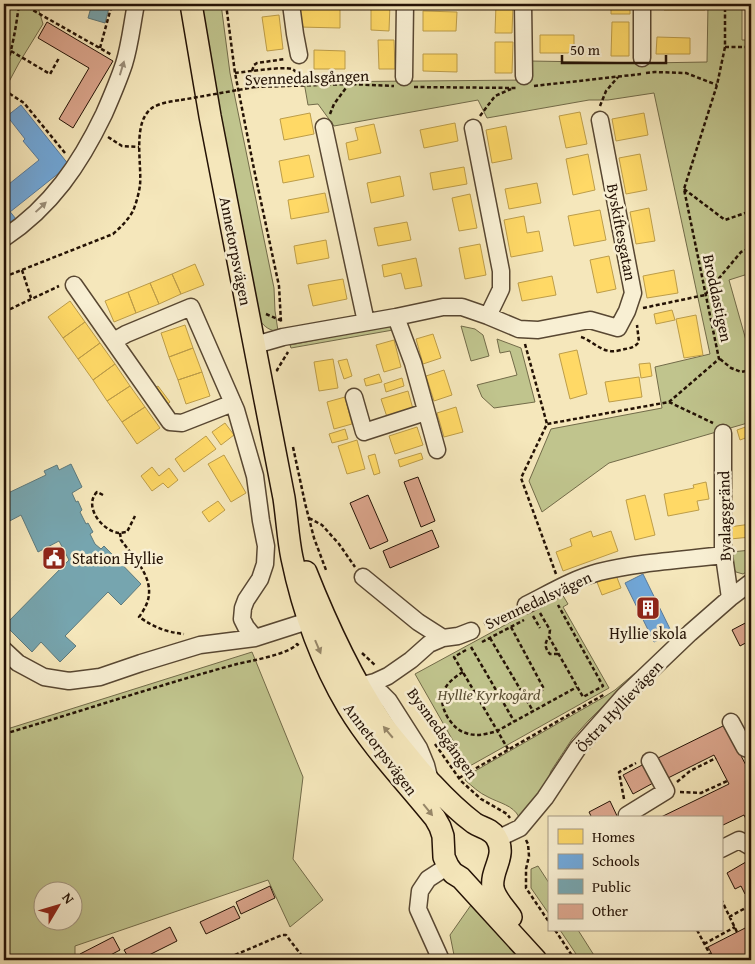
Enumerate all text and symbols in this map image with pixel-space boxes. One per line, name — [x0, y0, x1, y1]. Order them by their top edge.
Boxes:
scale bar — [562, 32, 666, 64]
text: 50 m — [570, 39, 601, 60]
one-way arrow — [119, 60, 127, 75]
street label: Svennedalsgången — [244, 63, 370, 91]
street label: Byskiftesgatan — [601, 181, 643, 283]
street label: Annetorpsvägen — [214, 194, 258, 308]
one-way arrow — [35, 201, 47, 213]
street label: Broddastigen — [697, 252, 739, 344]
street label: Byalagsgränd — [711, 470, 737, 561]
public building icon: Station Hyllie — [41, 545, 67, 571]
place label: Station Hyllie — [72, 546, 163, 570]
street label: Svennedalsvägen — [481, 565, 595, 635]
building icon: Hyllie skola — [635, 595, 661, 621]
place label: Hyllie skola — [609, 621, 687, 645]
one-way arrow — [315, 640, 323, 654]
street label: Östra Hyllievägen — [570, 654, 668, 758]
street label: Bysmedsgången — [402, 682, 484, 784]
park label: Hyllie Kyrkogård — [436, 682, 541, 706]
street label: Annetorpsvägen — [338, 698, 424, 800]
one-way arrow — [383, 726, 394, 739]
one-way arrow — [423, 803, 434, 816]
legend — [548, 816, 722, 932]
text: Homes — [592, 826, 635, 847]
text: Schools — [592, 850, 640, 871]
text: Public — [592, 876, 631, 897]
north arrow — [32, 882, 82, 932]
text: N — [57, 888, 79, 908]
text: Other — [592, 900, 628, 921]

